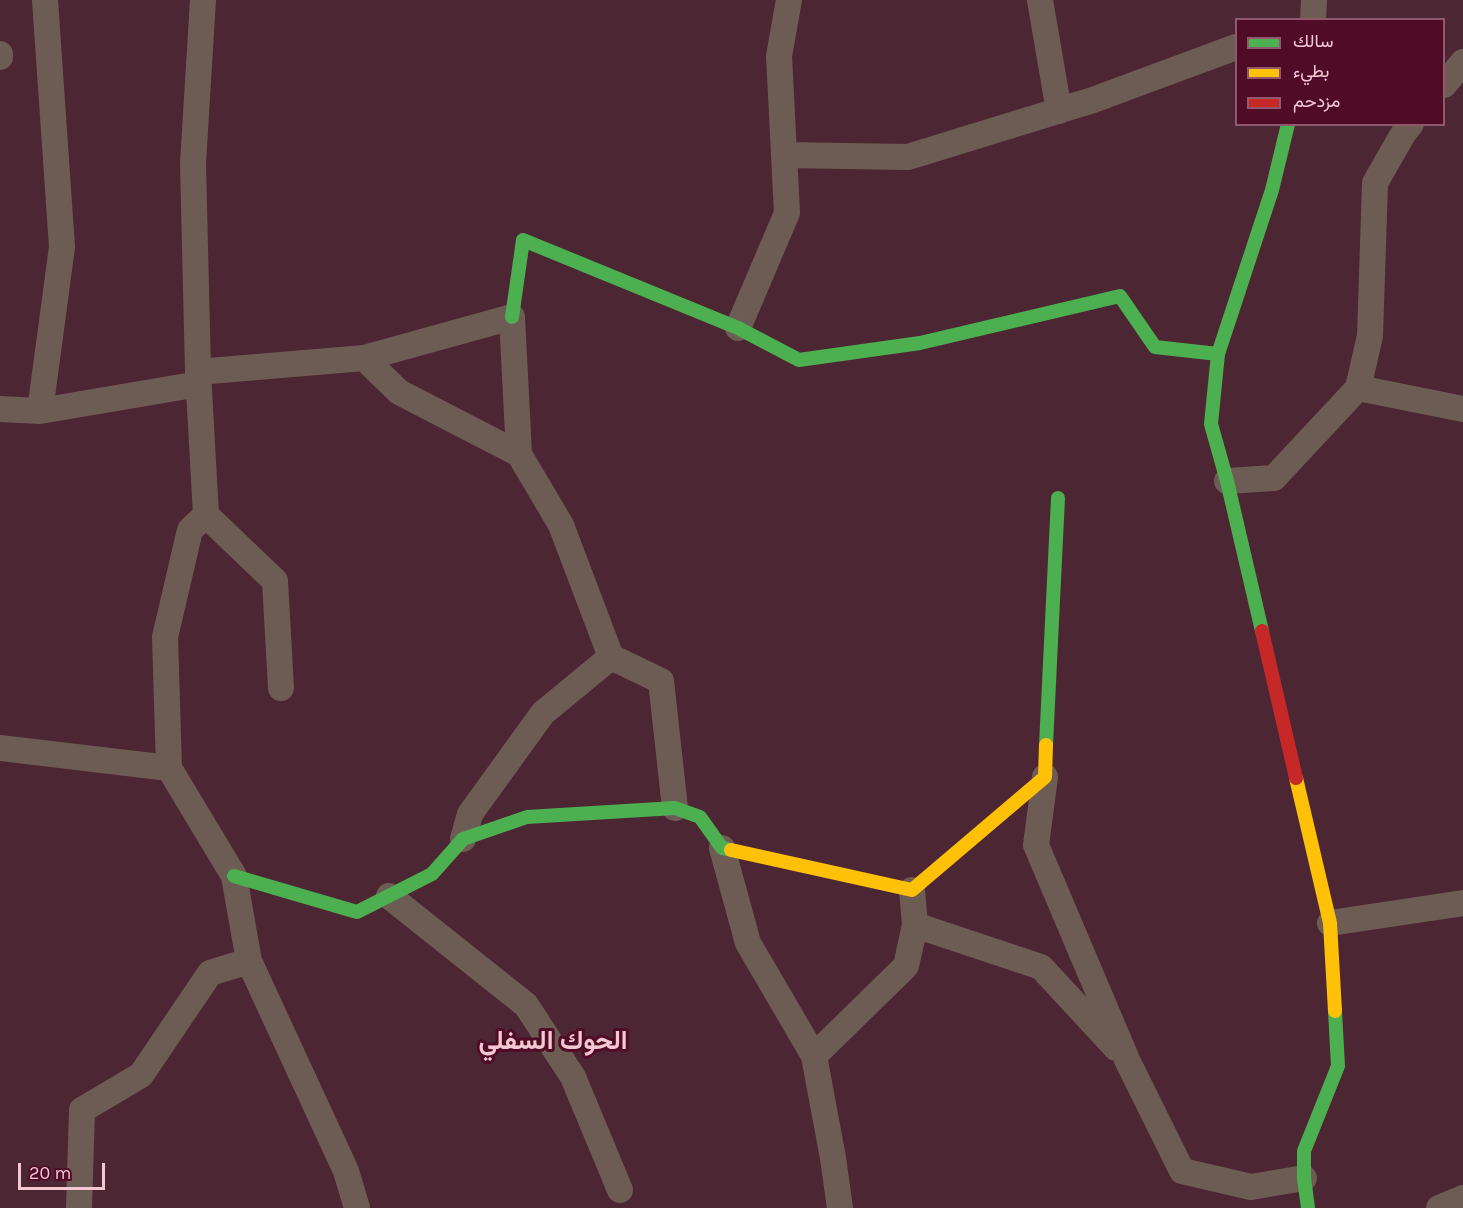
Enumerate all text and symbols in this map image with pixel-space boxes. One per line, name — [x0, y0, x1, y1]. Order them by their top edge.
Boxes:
legend — [1235, 18, 1445, 126]
text: سالك — [1293, 30, 1333, 52]
text: بطيء — [1293, 60, 1329, 82]
text: مزدحم — [1293, 90, 1340, 112]
district label: الحوك السفلي — [479, 1026, 627, 1058]
scale bar — [21, 1151, 108, 1189]
text: 20 m — [29, 1162, 71, 1184]

